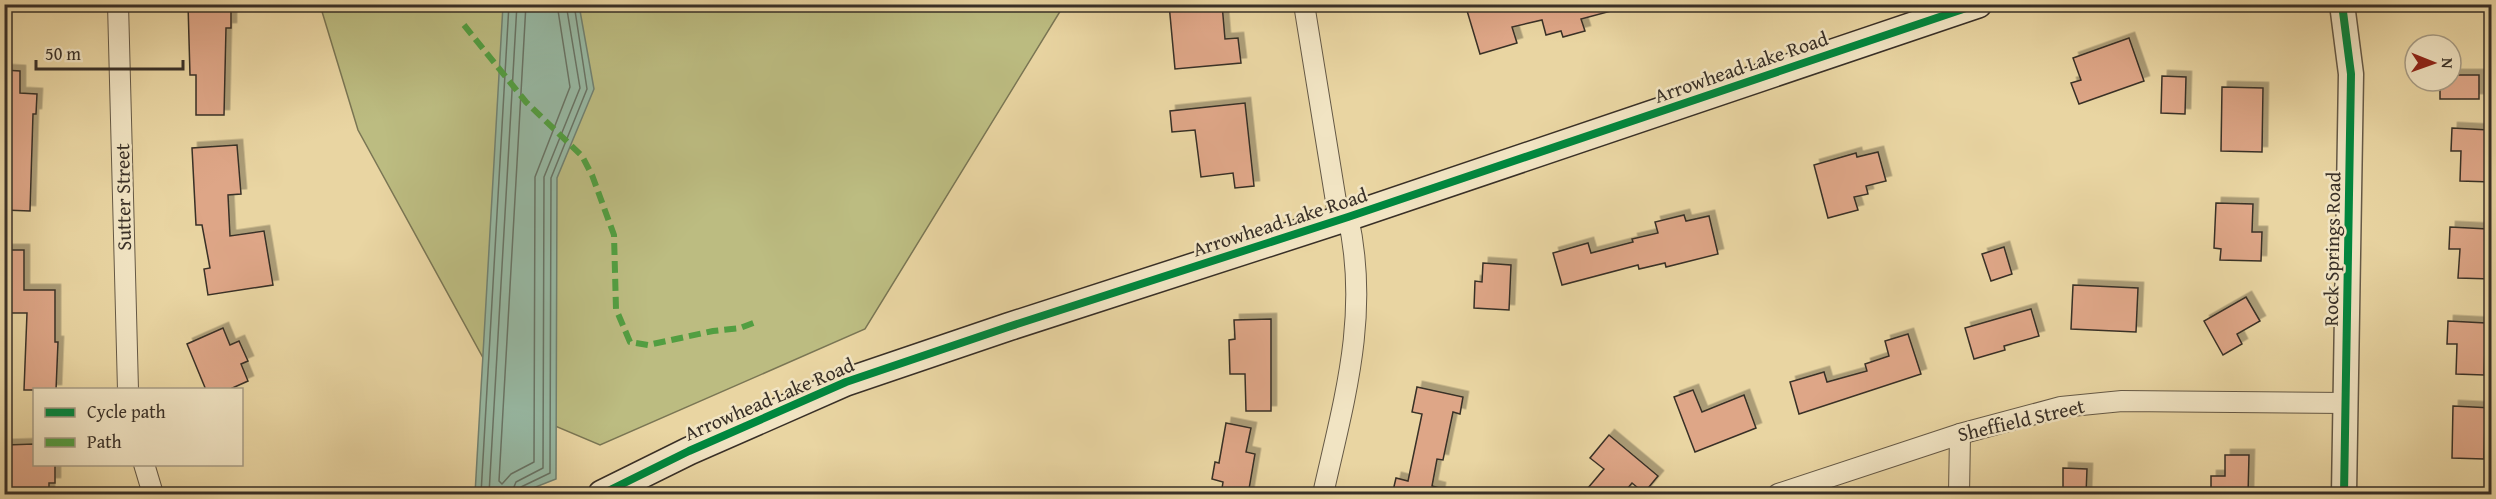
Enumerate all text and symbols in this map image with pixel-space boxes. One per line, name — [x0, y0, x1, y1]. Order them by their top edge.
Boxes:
street label: Arrowhead Lake Road — [1650, 23, 1832, 110]
scale bar — [36, 33, 183, 71]
north arrow — [2403, 33, 2463, 93]
text: 50 m — [45, 40, 81, 67]
text: N — [2436, 58, 2460, 69]
street label: Sutter Street — [107, 143, 138, 251]
street label: Rock Springs Road — [2316, 171, 2347, 327]
street label: Arrowhead Lake Road — [1189, 179, 1371, 263]
street label: Arrowhead Lake Road — [679, 349, 859, 447]
legend — [33, 388, 243, 466]
street label: Sheffield Street — [1955, 391, 2087, 448]
text: Cycle path — [87, 398, 166, 425]
text: Path — [87, 428, 122, 455]

